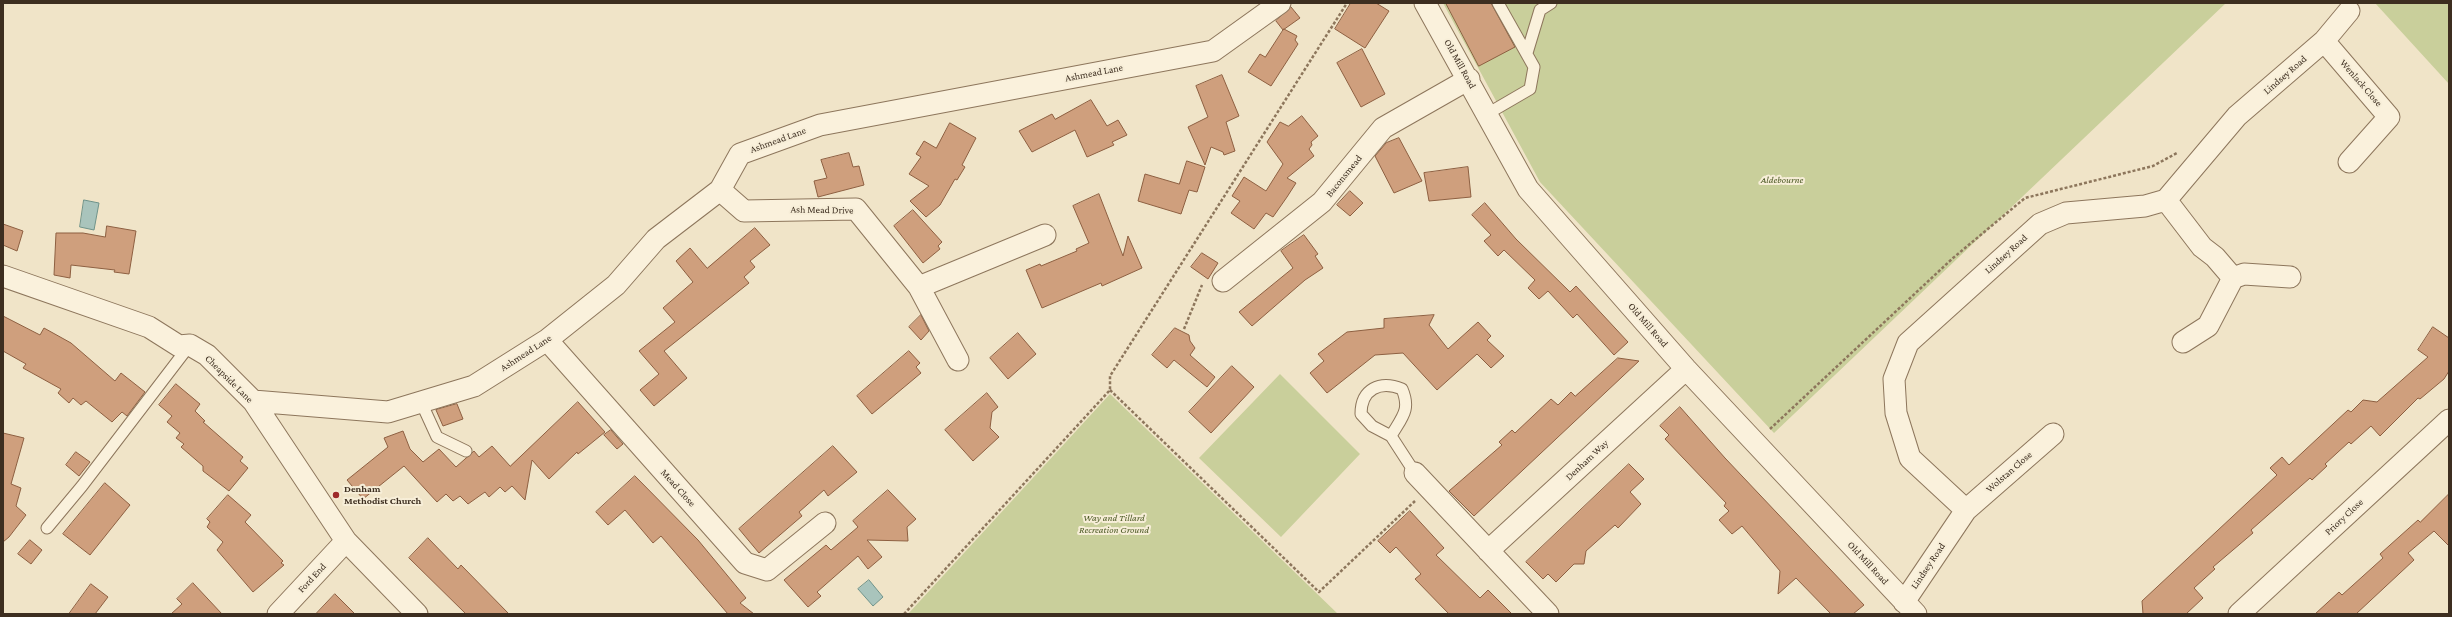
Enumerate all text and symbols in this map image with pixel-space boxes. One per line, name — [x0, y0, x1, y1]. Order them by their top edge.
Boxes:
street label: Old Mill Road — [1441, 37, 1479, 91]
street label: Lindsey Road — [2261, 53, 2309, 97]
street label: Wenlack Close — [2337, 57, 2385, 109]
street label: Ashmead Lane — [1064, 62, 1124, 84]
street label: Ashmead Lane — [748, 124, 808, 156]
street label: Baconsmead — [1323, 152, 1365, 200]
park label: Aldebourne — [1761, 174, 1803, 186]
street label: Ash Mead Drive — [790, 203, 854, 217]
street label: Lindsey Road — [1982, 232, 2030, 276]
street label: Old Mill Road — [1626, 300, 1670, 350]
street label: Ashmead Lane — [498, 332, 554, 374]
street label: Cheapside Lane — [202, 352, 256, 406]
street label: Denham Way — [1563, 437, 1611, 483]
street label: Wolstan Close — [1983, 449, 2035, 495]
street label: Mead Close — [658, 467, 698, 509]
place label: Denham Methodist Church — [344, 483, 421, 506]
marker: Denham Methodist Church — [331, 490, 341, 500]
street label: Priory Close — [2322, 496, 2366, 538]
park label: Way and Tillard Recreation Ground — [1079, 512, 1149, 536]
street label: Old Mill Road — [1845, 539, 1891, 587]
street label: Lindsey Road — [1908, 541, 1948, 591]
street label: Ford End — [295, 561, 329, 595]

